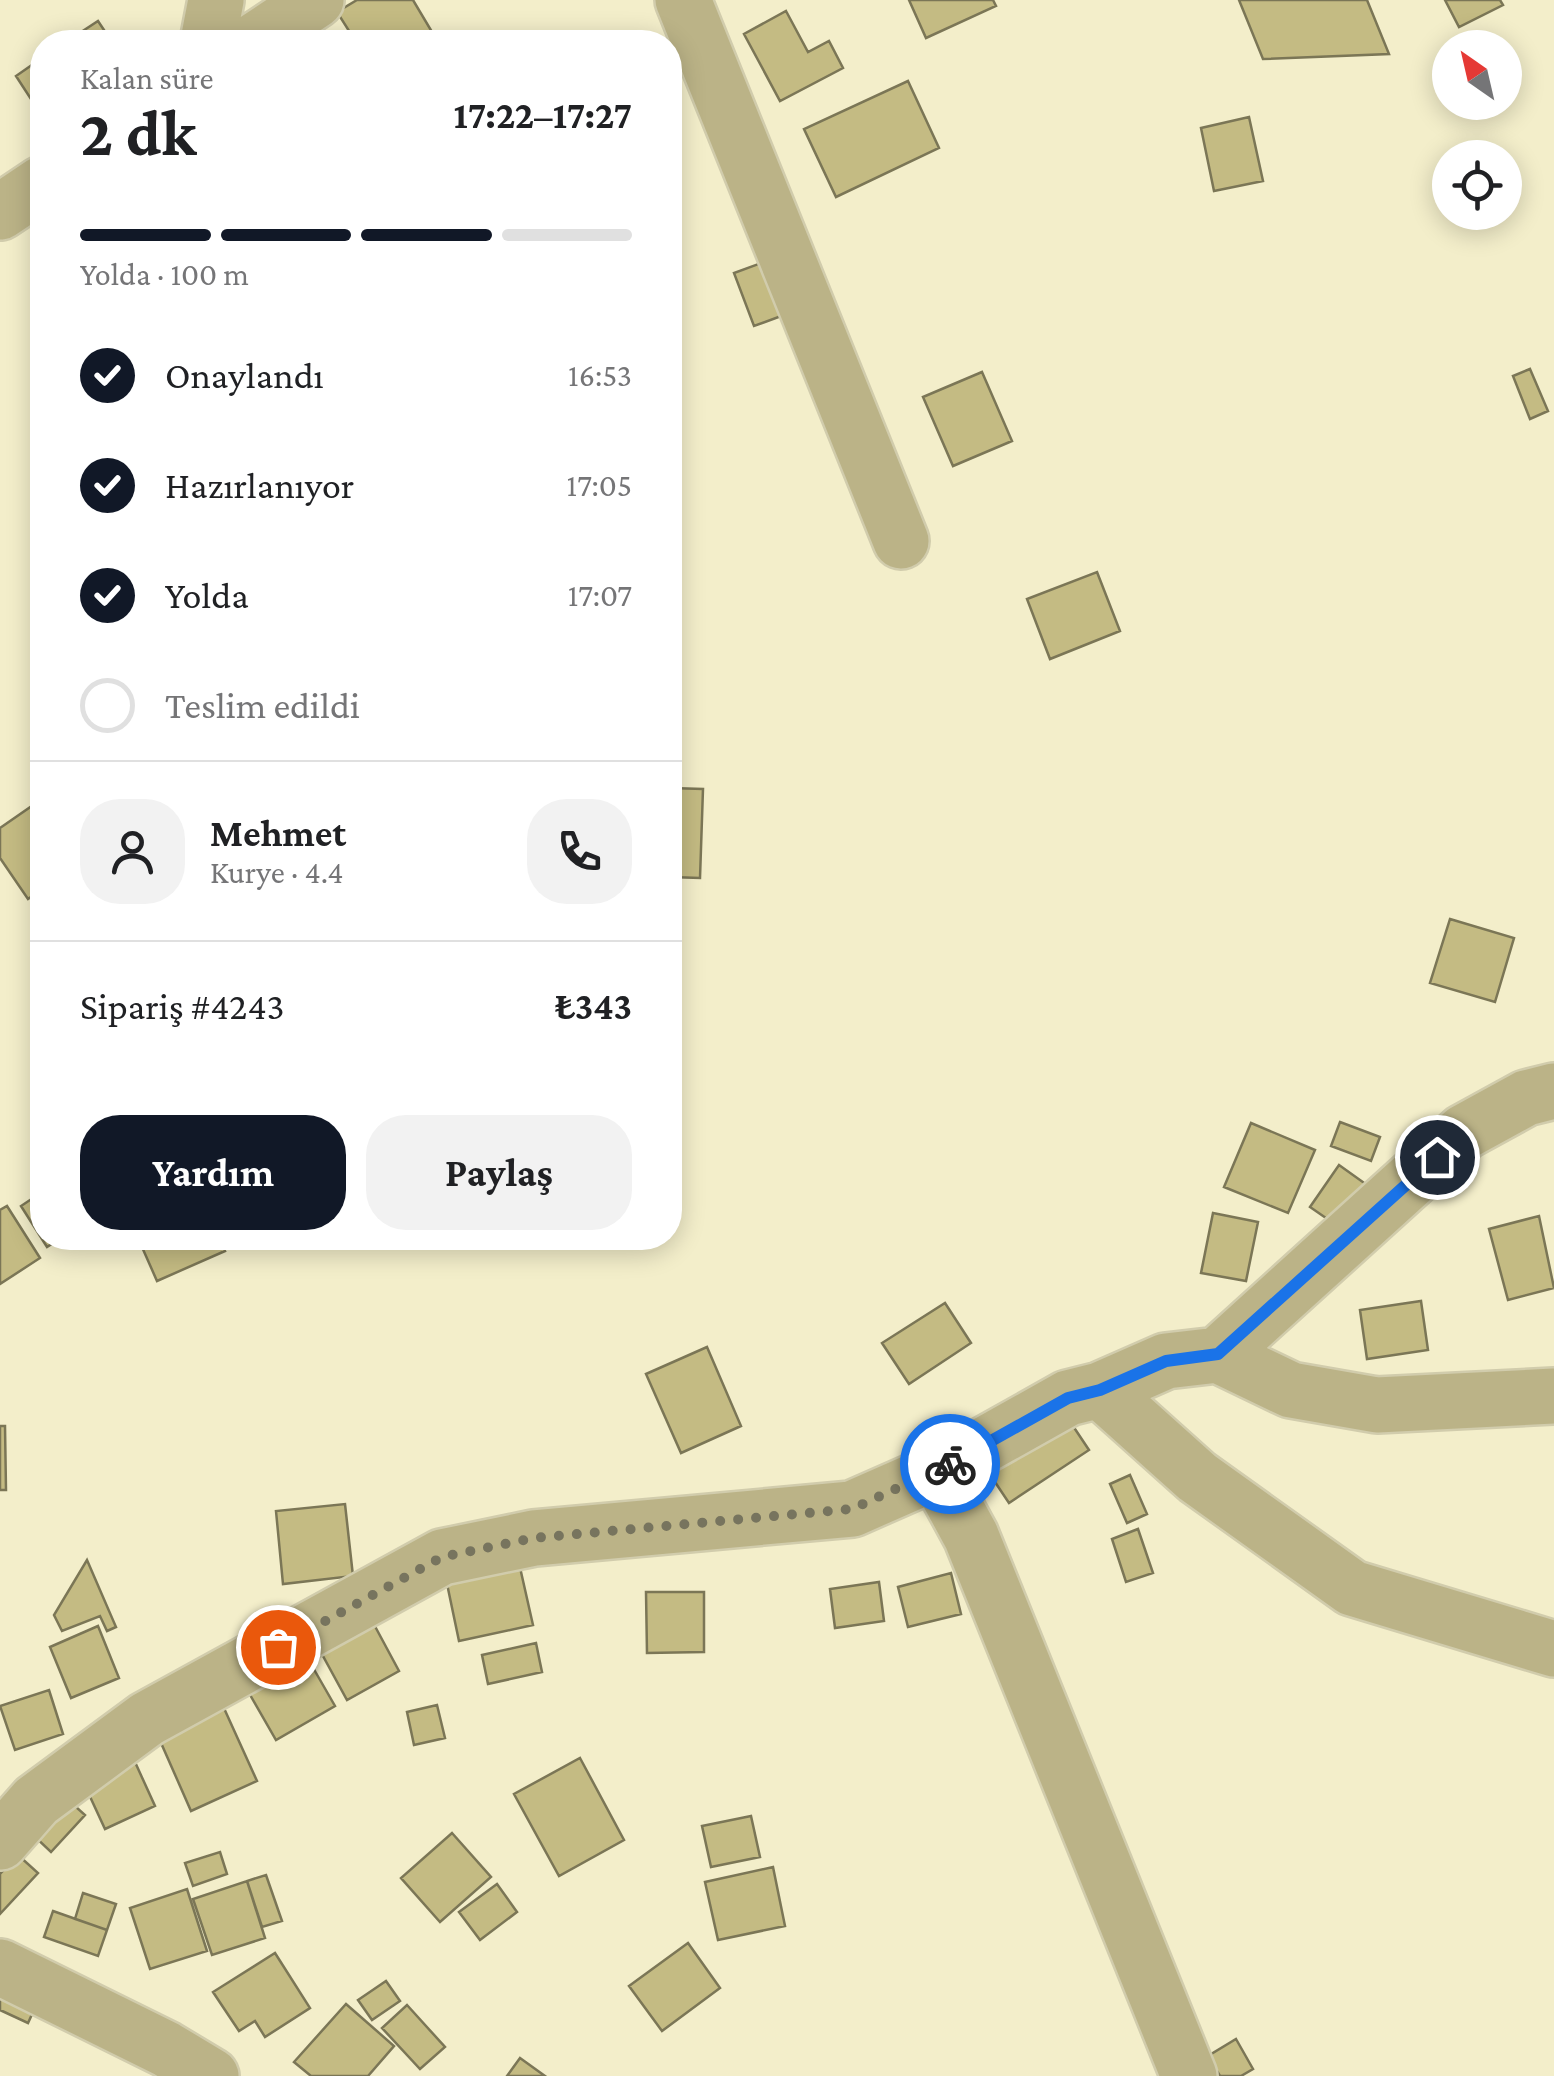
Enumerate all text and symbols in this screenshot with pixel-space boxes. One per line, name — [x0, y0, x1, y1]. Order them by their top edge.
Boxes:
north arrow — [1432, 30, 1522, 120]
map controls — [1432, 30, 1522, 230]
text: Kalan süre — [80, 60, 214, 96]
text: 17:22–17:27 — [453, 94, 632, 136]
text: 2 dk — [80, 97, 196, 169]
button: locate — [1432, 140, 1522, 230]
text: Yolda · 100 m — [80, 256, 249, 292]
icon: check — [80, 348, 135, 403]
text: Onaylandı — [165, 354, 324, 396]
text: 16:53 — [568, 357, 632, 393]
icon: check — [80, 458, 135, 513]
text: Hazırlanıyor — [165, 464, 354, 506]
text: 17:05 — [567, 467, 632, 503]
icon: check — [80, 568, 135, 623]
text: Yolda — [165, 574, 249, 616]
text: 17:07 — [568, 577, 632, 613]
text: Teslim edildi — [165, 684, 360, 726]
button: person — [80, 799, 185, 904]
button: phone — [527, 799, 632, 904]
text: Mehmet — [210, 812, 346, 854]
text: Kurye · 4.4 — [210, 854, 344, 890]
text: Sipariş #4243 — [80, 985, 285, 1027]
text: ₺343 — [555, 985, 632, 1027]
button: Yardım — [80, 1115, 346, 1230]
button: Paylaş — [366, 1115, 632, 1230]
pin — [1395, 1115, 1480, 1200]
icon: home — [1410, 1130, 1465, 1185]
courier — [900, 1414, 1000, 1514]
icon: bike — [923, 1437, 978, 1492]
pin — [236, 1605, 321, 1690]
icon: bag — [251, 1620, 306, 1675]

